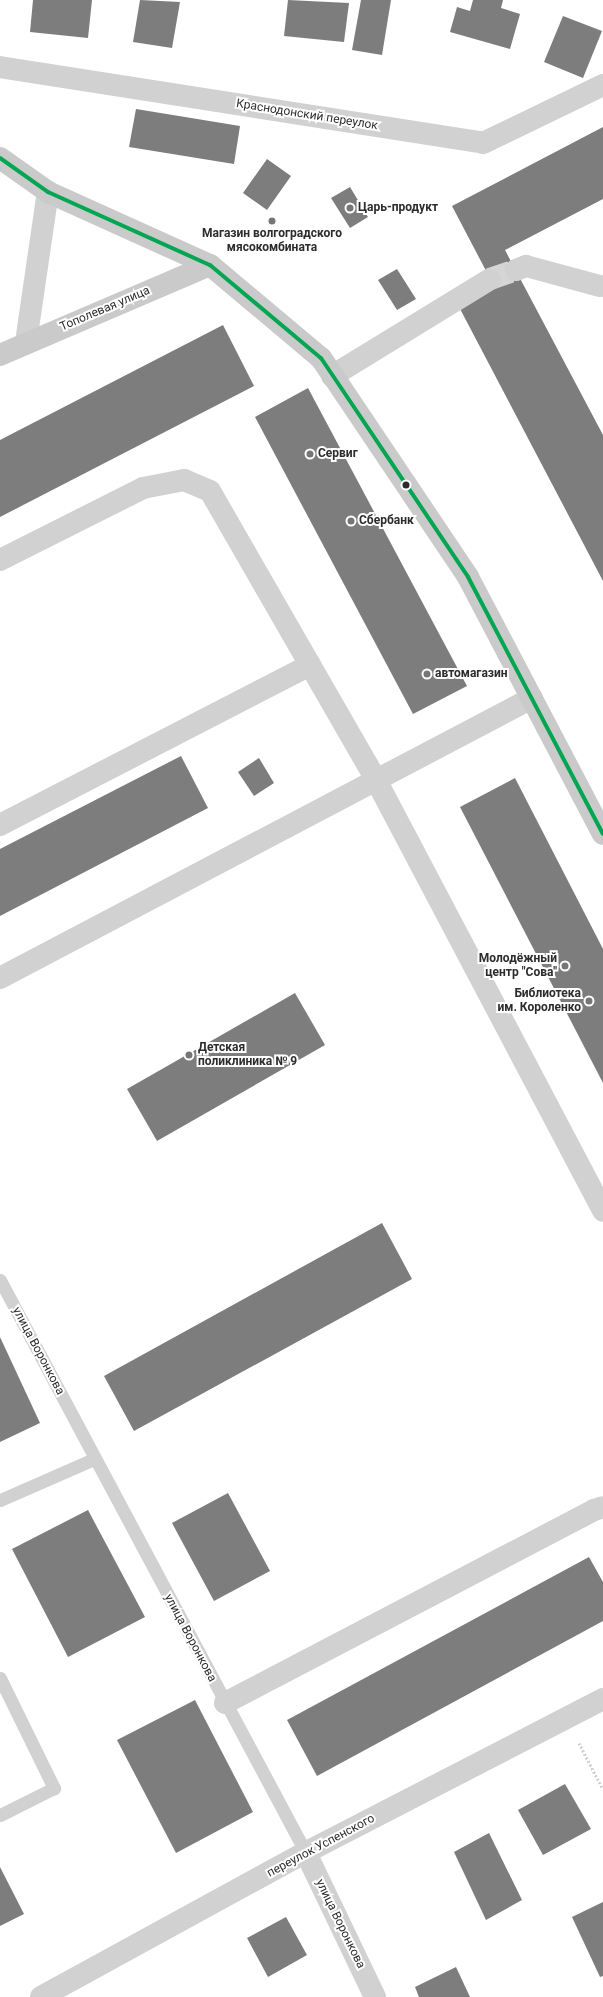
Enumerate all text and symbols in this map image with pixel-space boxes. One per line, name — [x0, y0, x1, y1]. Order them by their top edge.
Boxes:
street label: Краснодонский переулок — [235, 97, 379, 133]
place label: Царь-продукт — [358, 201, 438, 215]
marker: Царь-продукт — [345, 203, 355, 213]
marker: Магазин волгоградского мясокомбината — [267, 216, 277, 226]
place label: Магазин волгоградского мясокомбината — [202, 227, 342, 255]
street label: Тополевая улица — [58, 284, 152, 334]
place label: Сервиг — [318, 447, 358, 461]
marker: Сервиг — [305, 449, 315, 459]
unlabelled marker — [401, 480, 411, 490]
place label: Сбербанк — [359, 514, 414, 528]
marker: Сбербанк — [346, 516, 356, 526]
place label: автомагазин — [435, 667, 508, 681]
marker: автомагазин — [422, 669, 432, 679]
place label: Молодёжный центр "Сова" — [479, 952, 557, 980]
marker: Молодёжный центр "Сова" — [560, 961, 570, 971]
place label: Библиотека им. Короленко — [497, 987, 581, 1015]
marker: Библиотека им. Короленко — [584, 996, 594, 1006]
place label: Детская поликлиника № 9 — [198, 1041, 297, 1069]
marker: Детская поликлиника № 9 — [183, 1049, 195, 1061]
street label: улица Воронкова — [9, 1305, 67, 1397]
street label: улица Воронкова — [161, 1592, 219, 1684]
street label: переулок Успенского — [265, 1811, 377, 1881]
street label: улица Воронкова — [312, 1877, 368, 1971]

